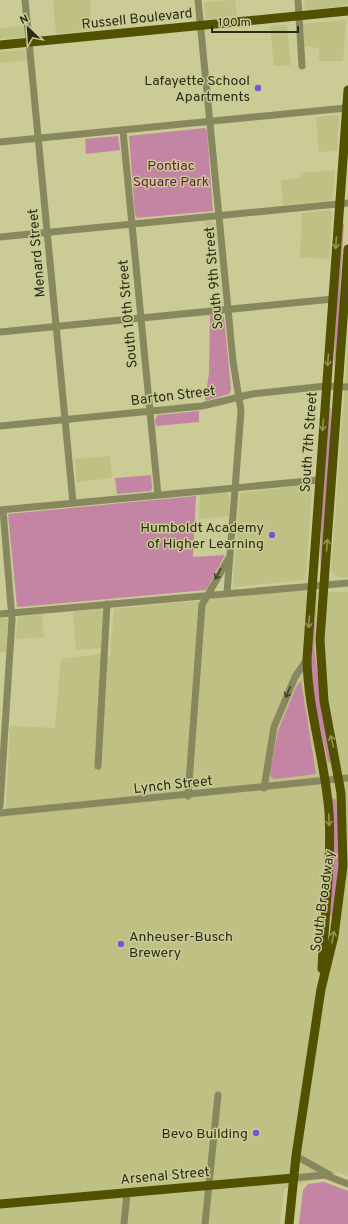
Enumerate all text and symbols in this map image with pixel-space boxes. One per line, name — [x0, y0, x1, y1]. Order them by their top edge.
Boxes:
street label: Russell Boulevard — [81, 5, 193, 34]
north arrow — [8, 8, 48, 48]
scale bar — [212, 8, 298, 34]
text: N — [18, 12, 31, 28]
text: 100 m — [218, 15, 251, 31]
place label: Lafayette School Apartments — [144, 73, 250, 106]
marker: Lafayette School Apartments — [253, 83, 263, 93]
park label: Pontiac Square Park — [133, 158, 209, 191]
street label: Menard Street — [25, 208, 50, 298]
street label: South 9th Street — [202, 226, 227, 330]
one-way arrow — [333, 236, 340, 249]
street label: South 10th Street — [115, 259, 142, 369]
one-way arrow — [325, 353, 332, 366]
street label: Barton Street — [130, 383, 216, 410]
street label: South 7th Street — [297, 391, 322, 493]
one-way arrow — [320, 418, 327, 431]
place label: Humboldt Academy of Higher Learning — [140, 520, 264, 553]
marker: Humboldt Academy of Higher Learning — [267, 530, 277, 540]
one-way arrow — [323, 539, 330, 552]
one-way arrow — [213, 568, 221, 580]
one-way arrow — [305, 615, 312, 628]
one-way arrow — [284, 686, 291, 698]
one-way arrow — [328, 735, 336, 748]
street label: Lynch Street — [133, 773, 214, 798]
one-way arrow — [325, 813, 333, 826]
street label: South Broadway — [308, 849, 339, 953]
place label: Anheuser-Busch Brewery — [129, 929, 233, 962]
one-way arrow — [329, 931, 337, 944]
marker: Anheuser-Busch Brewery — [116, 939, 126, 949]
place label: Bevo Building — [162, 1126, 248, 1143]
marker: Bevo Building — [251, 1128, 261, 1138]
street label: Arsenal Street — [120, 1164, 211, 1189]

